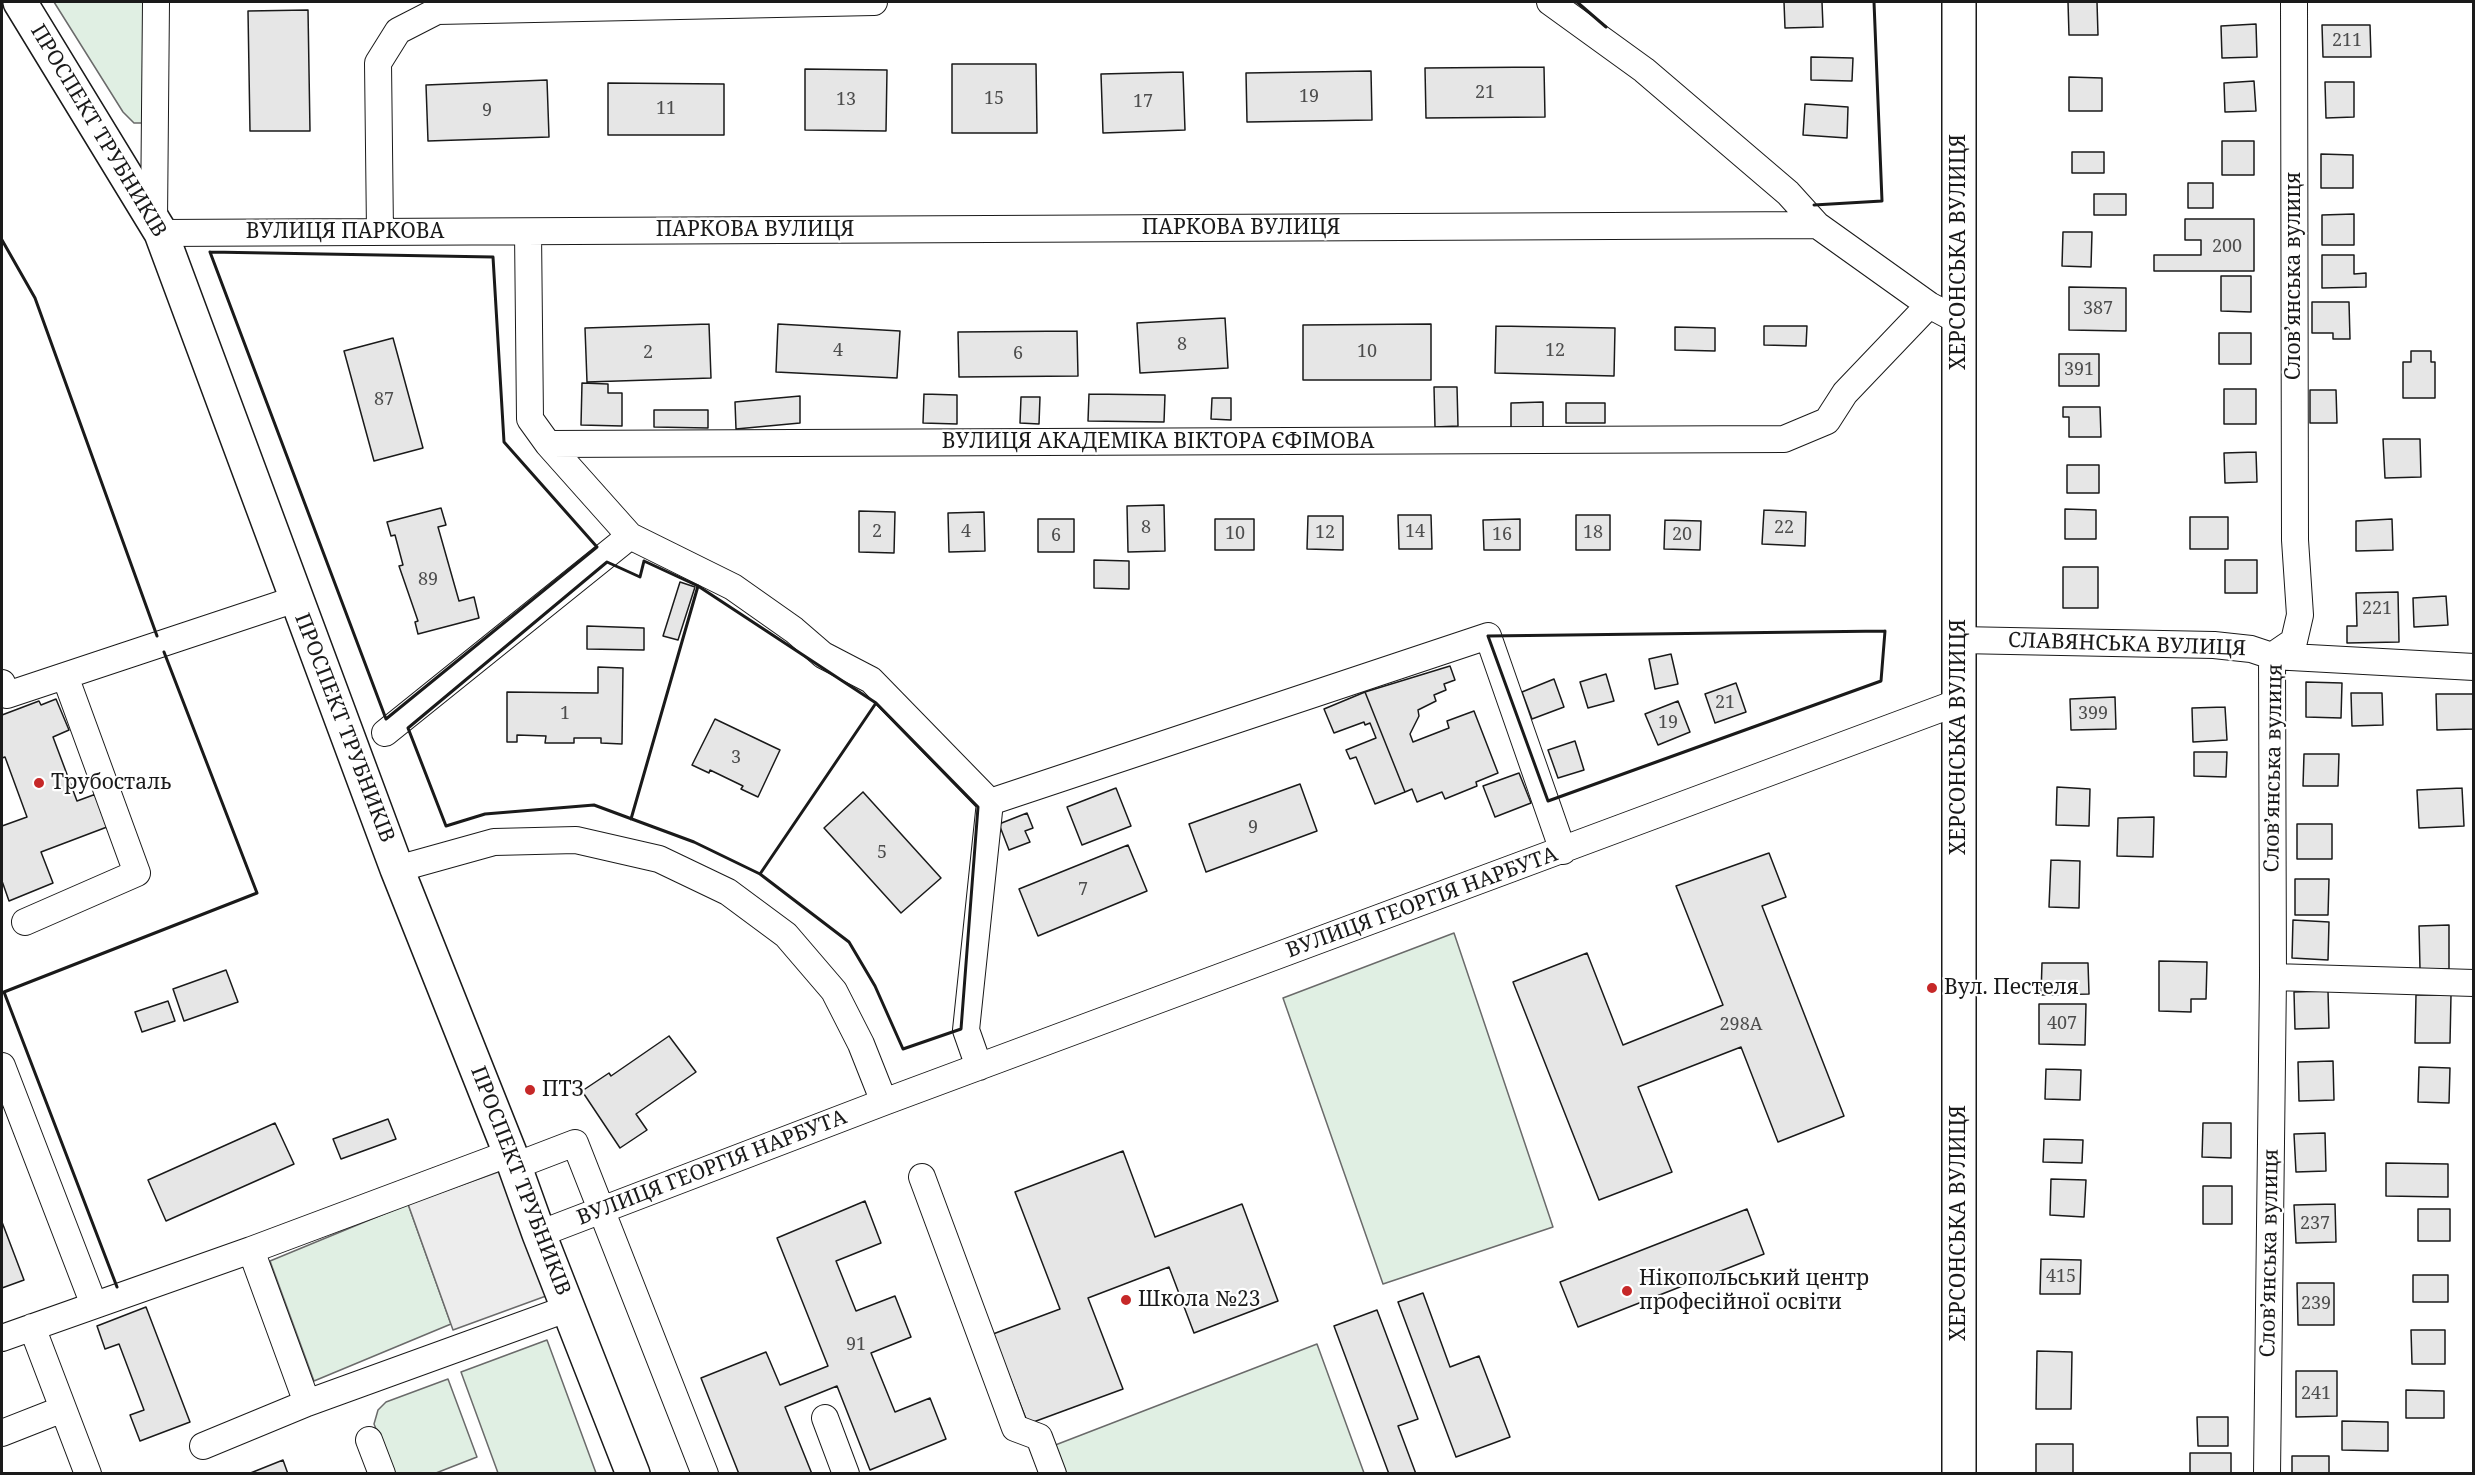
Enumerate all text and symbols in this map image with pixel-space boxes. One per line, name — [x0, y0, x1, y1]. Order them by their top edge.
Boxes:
street label: ПРОСПЕКТ ТРУБНИКІВ — [24, 20, 172, 242]
house number: 211 — [2332, 30, 2362, 52]
house number: 21 — [1475, 82, 1495, 104]
house number: 19 — [1299, 86, 1319, 108]
house number: 15 — [984, 88, 1004, 110]
house number: 13 — [836, 89, 856, 111]
house number: 17 — [1133, 91, 1153, 113]
house number: 11 — [656, 98, 676, 120]
house number: 9 — [482, 100, 492, 122]
street label: ХЕРСОНСЬКА ВУЛИЦЯ — [1946, 134, 1972, 370]
street label: Словʼянська вулиця — [2281, 172, 2307, 380]
street label: ПАРКОВА ВУЛИЦЯ — [1142, 215, 1340, 241]
street label: ПАРКОВА ВУЛИЦЯ — [656, 217, 854, 243]
street label: ВУЛИЦЯ ПАРКОВА — [246, 219, 444, 245]
house number: 200 — [2212, 236, 2242, 258]
house number: 387 — [2083, 298, 2113, 320]
house number: 8 — [1177, 334, 1187, 356]
house number: 4 — [833, 340, 843, 362]
house number: 12 — [1545, 340, 1565, 362]
house number: 10 — [1357, 341, 1377, 363]
house number: 2 — [643, 342, 653, 364]
house number: 6 — [1013, 343, 1023, 365]
house number: 391 — [2064, 359, 2094, 381]
house number: 87 — [374, 389, 394, 411]
street label: ВУЛИЦЯ АКАДЕМІКА ВІКТОРА ЄФІМОВА — [942, 429, 1374, 455]
house number: 8 — [1141, 517, 1151, 539]
house number: 22 — [1774, 517, 1794, 539]
house number: 2 — [872, 521, 882, 543]
house number: 4 — [961, 521, 971, 543]
house number: 14 — [1405, 521, 1425, 543]
house number: 12 — [1315, 522, 1335, 544]
house number: 18 — [1583, 522, 1603, 544]
house number: 10 — [1225, 523, 1245, 545]
house number: 16 — [1492, 524, 1512, 546]
house number: 20 — [1672, 524, 1692, 546]
house number: 6 — [1051, 525, 1061, 547]
house number: 89 — [418, 569, 438, 591]
house number: 221 — [2362, 598, 2392, 620]
street label: ПРОСПЕКТ ТРУБНИКІВ — [289, 610, 399, 846]
street label: ХЕРСОНСЬКА ВУЛИЦЯ — [1946, 619, 1972, 855]
street label: СЛАВЯНСЬКА ВУЛИЦЯ — [2007, 628, 2247, 662]
street label: Словʼянська вулиця — [2260, 663, 2288, 873]
house number: 21 — [1715, 692, 1735, 714]
house number: 1 — [560, 703, 570, 725]
house number: 399 — [2078, 703, 2108, 725]
house number: 19 — [1658, 712, 1678, 734]
house number: 3 — [731, 747, 741, 769]
place label: Трубосталь — [51, 770, 171, 796]
marker: Трубосталь — [32, 776, 46, 790]
house number: 9 — [1248, 817, 1258, 839]
house number: 5 — [877, 842, 887, 864]
street label: ВУЛИЦЯ ГЕОРГІЯ НАРБУТА — [1283, 842, 1561, 964]
house number: 7 — [1078, 879, 1088, 901]
place label: Вул. Пестеля — [1944, 975, 2079, 1001]
marker: Вул. Пестеля — [1925, 981, 1939, 995]
house number: 407 — [2047, 1013, 2077, 1035]
house number: 298А — [1720, 1014, 1762, 1036]
street label: ПРОСПЕКТ ТРУБНИКІВ — [465, 1063, 575, 1299]
place label: ПТЗ — [542, 1077, 584, 1103]
marker: ПТЗ — [523, 1083, 537, 1097]
street label: ВУЛИЦЯ ГЕОРГІЯ НАРБУТА — [574, 1105, 850, 1231]
street label: ХЕРСОНСЬКА ВУЛИЦЯ — [1946, 1105, 1972, 1341]
street label: Словʼянська вулиця — [2256, 1148, 2284, 1358]
house number: 237 — [2300, 1213, 2330, 1235]
place label: Нікопольський центр професійної освіти — [1639, 1266, 1869, 1316]
house number: 415 — [2046, 1266, 2076, 1288]
marker: Нікопольський центр професійної освіти — [1620, 1284, 1634, 1298]
place label: Школа №23 — [1138, 1287, 1260, 1313]
marker: Школа №23 — [1119, 1293, 1133, 1307]
house number: 239 — [2301, 1293, 2331, 1315]
house number: 91 — [846, 1334, 866, 1356]
house number: 241 — [2301, 1383, 2331, 1405]

